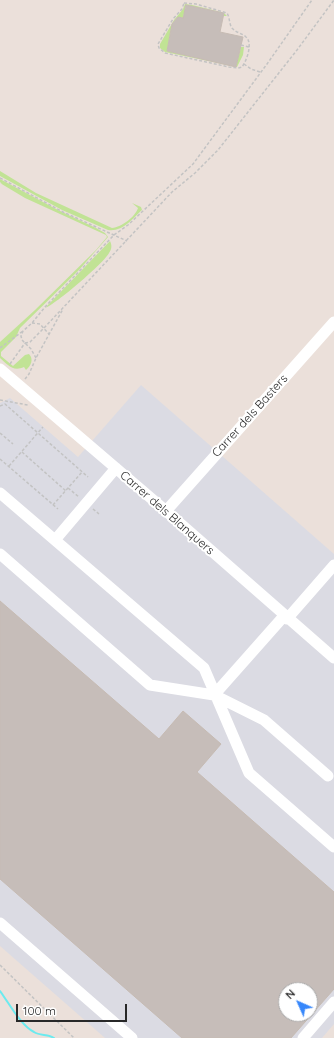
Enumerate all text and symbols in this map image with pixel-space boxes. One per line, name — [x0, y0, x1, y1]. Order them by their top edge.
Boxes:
street label: Carrer dels Basters — [209, 372, 291, 460]
street label: Carrer dels Blanquers — [117, 468, 217, 558]
north arrow — [278, 982, 318, 1022]
text: N — [282, 986, 298, 1002]
scale bar — [18, 996, 129, 1022]
text: 100 m — [23, 1003, 56, 1018]

